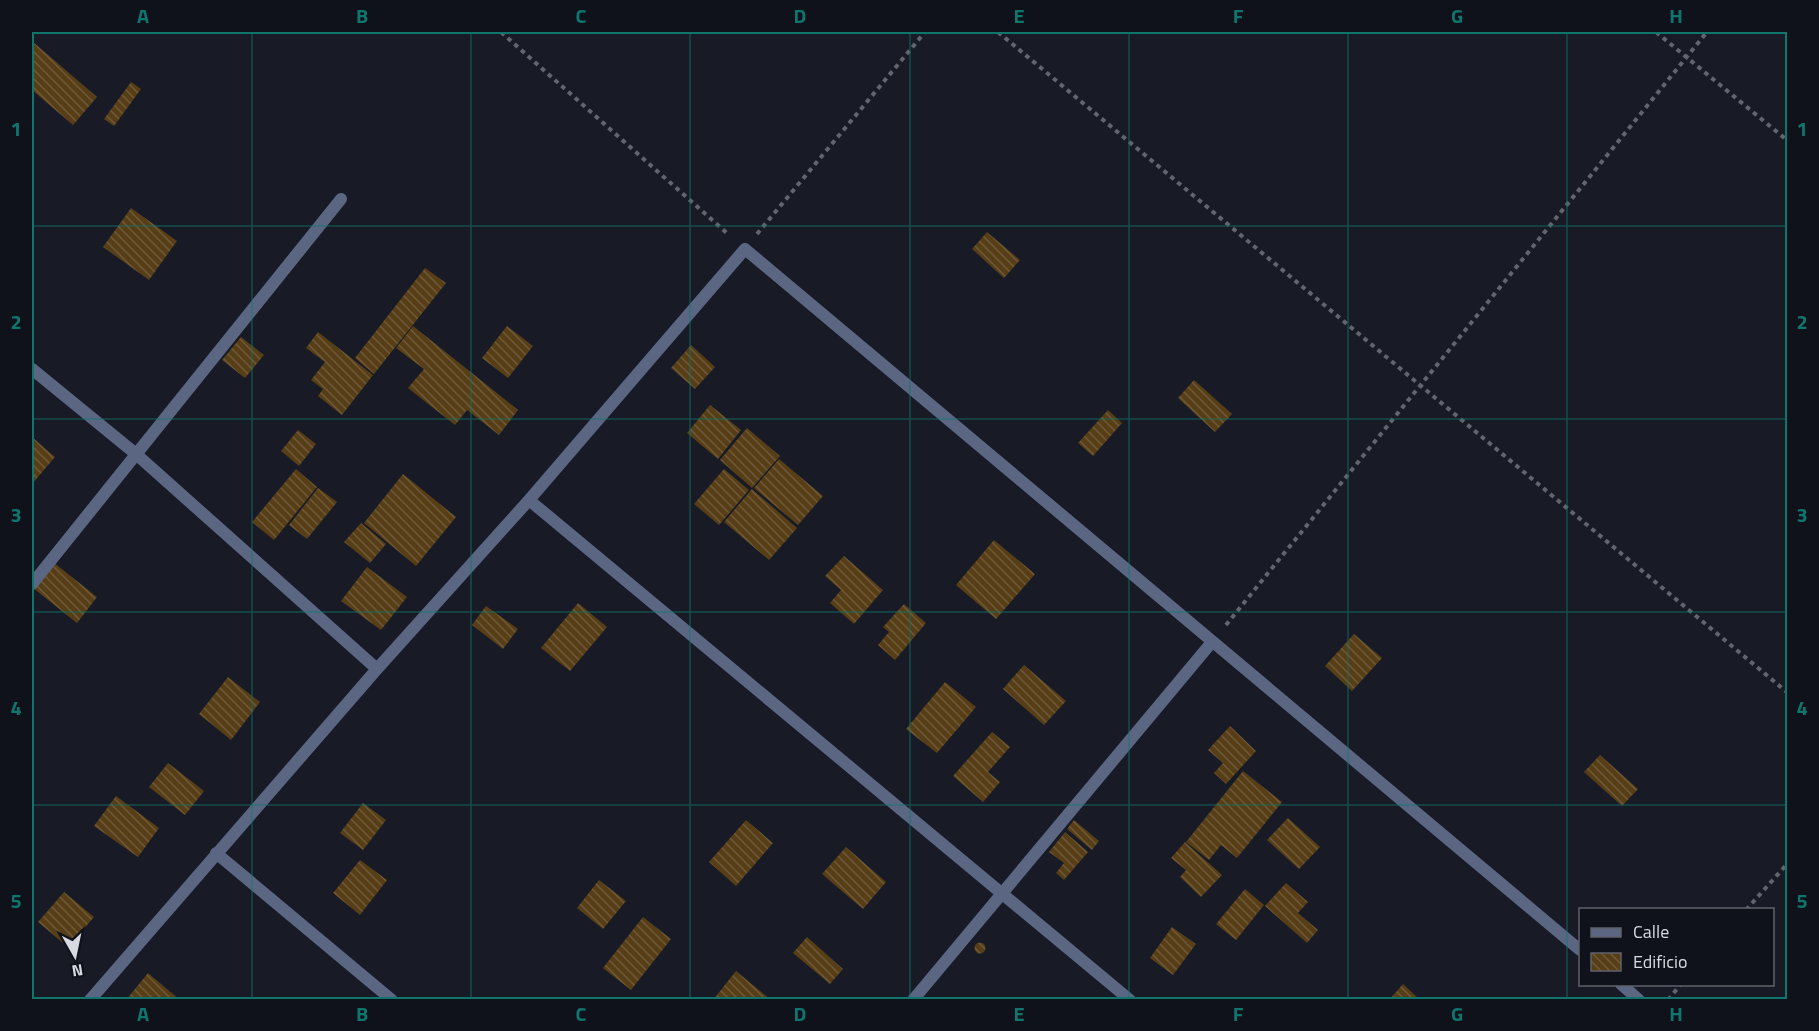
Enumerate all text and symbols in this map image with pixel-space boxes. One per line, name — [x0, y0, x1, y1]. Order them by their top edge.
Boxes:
text: A — [137, 0, 149, 31]
text: B — [356, 0, 368, 31]
text: C — [576, 0, 587, 31]
text: D — [794, 0, 806, 31]
text: E — [1013, 0, 1025, 31]
text: F — [1233, 0, 1244, 31]
text: G — [1451, 0, 1463, 31]
text: H — [1669, 0, 1683, 31]
text: 1 — [10, 113, 22, 144]
text: 1 — [1796, 113, 1808, 144]
text: 2 — [10, 306, 22, 337]
text: 2 — [1796, 306, 1808, 337]
text: 3 — [10, 499, 22, 530]
text: 3 — [1796, 499, 1808, 530]
text: 4 — [10, 692, 22, 723]
text: 4 — [1796, 692, 1808, 723]
text: 5 — [10, 885, 22, 916]
text: 5 — [1796, 885, 1808, 916]
legend — [1579, 908, 1774, 986]
text: Calle — [1633, 918, 1669, 945]
north arrow — [45, 926, 105, 986]
text: Edificio — [1633, 948, 1687, 975]
text: N — [70, 958, 85, 984]
text: A — [137, 998, 149, 1029]
text: B — [356, 998, 368, 1029]
text: C — [576, 998, 587, 1029]
text: D — [794, 998, 806, 1029]
text: E — [1013, 998, 1025, 1029]
text: F — [1233, 998, 1244, 1029]
text: G — [1451, 998, 1463, 1029]
text: H — [1669, 998, 1683, 1029]

